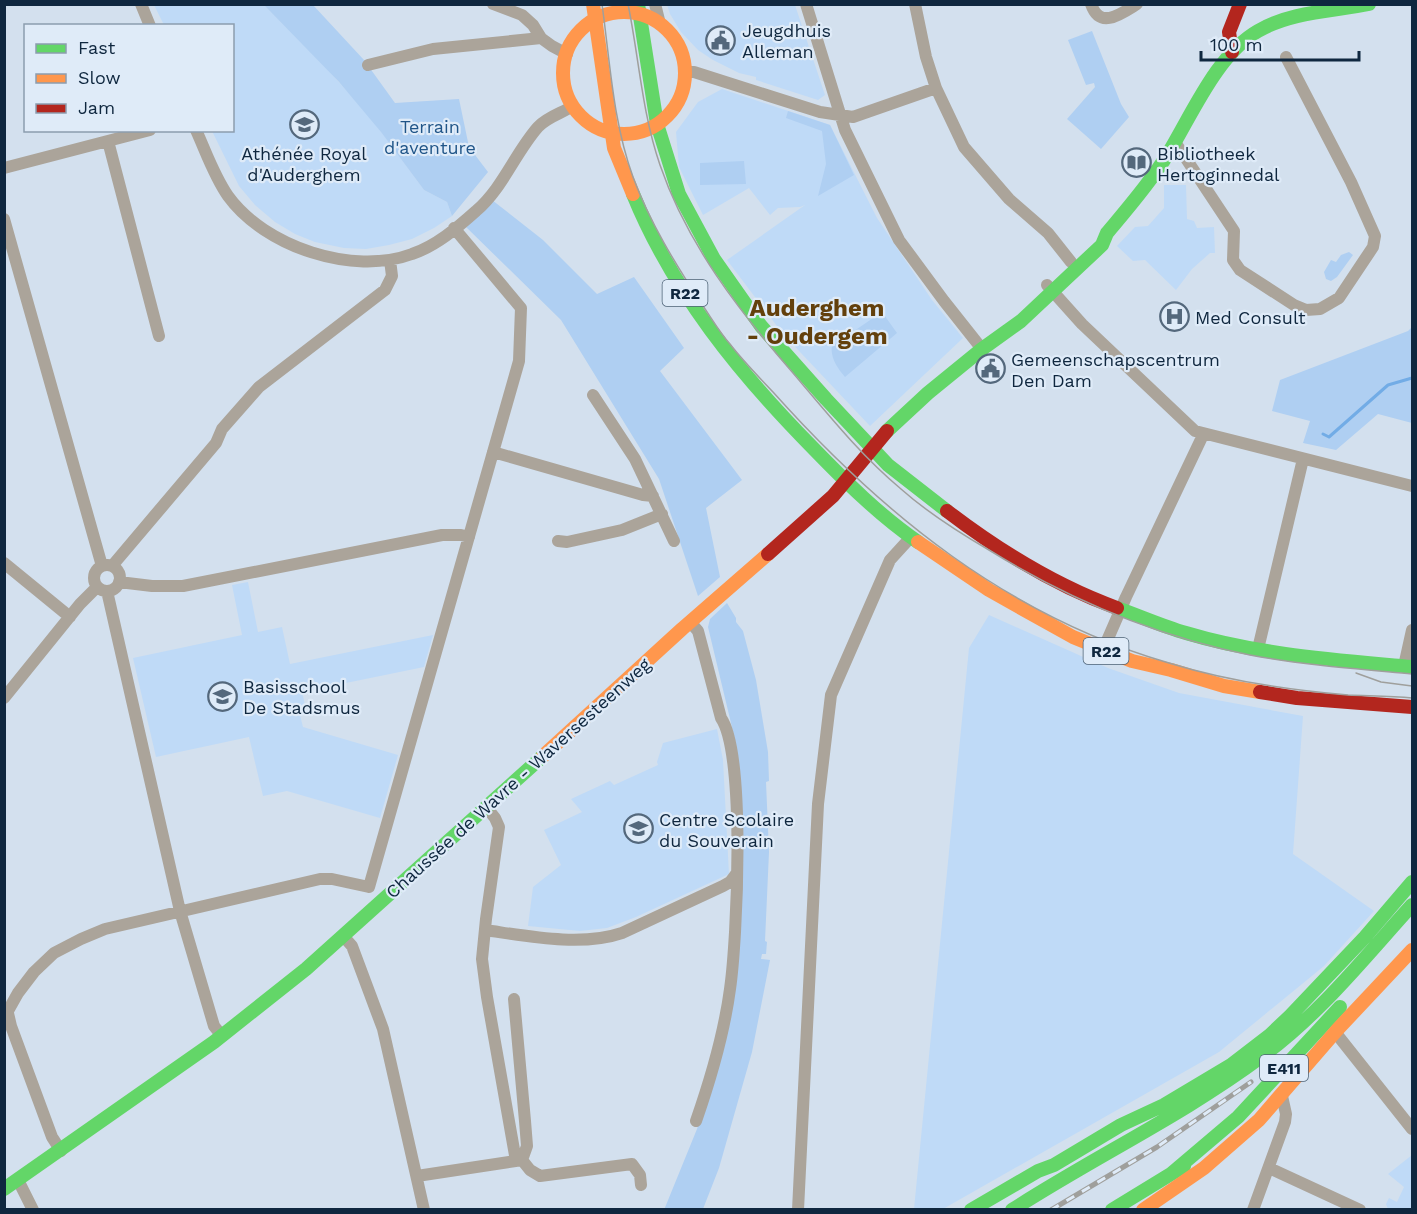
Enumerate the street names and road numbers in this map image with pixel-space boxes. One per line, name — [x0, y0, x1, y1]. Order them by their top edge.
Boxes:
road number: R22 — [662, 280, 708, 306]
road number: R22 — [1084, 638, 1128, 664]
street label: Chaussée de Wavre - Waversesteenweg — [381, 653, 655, 903]
road number: E411 — [1260, 1055, 1308, 1081]

